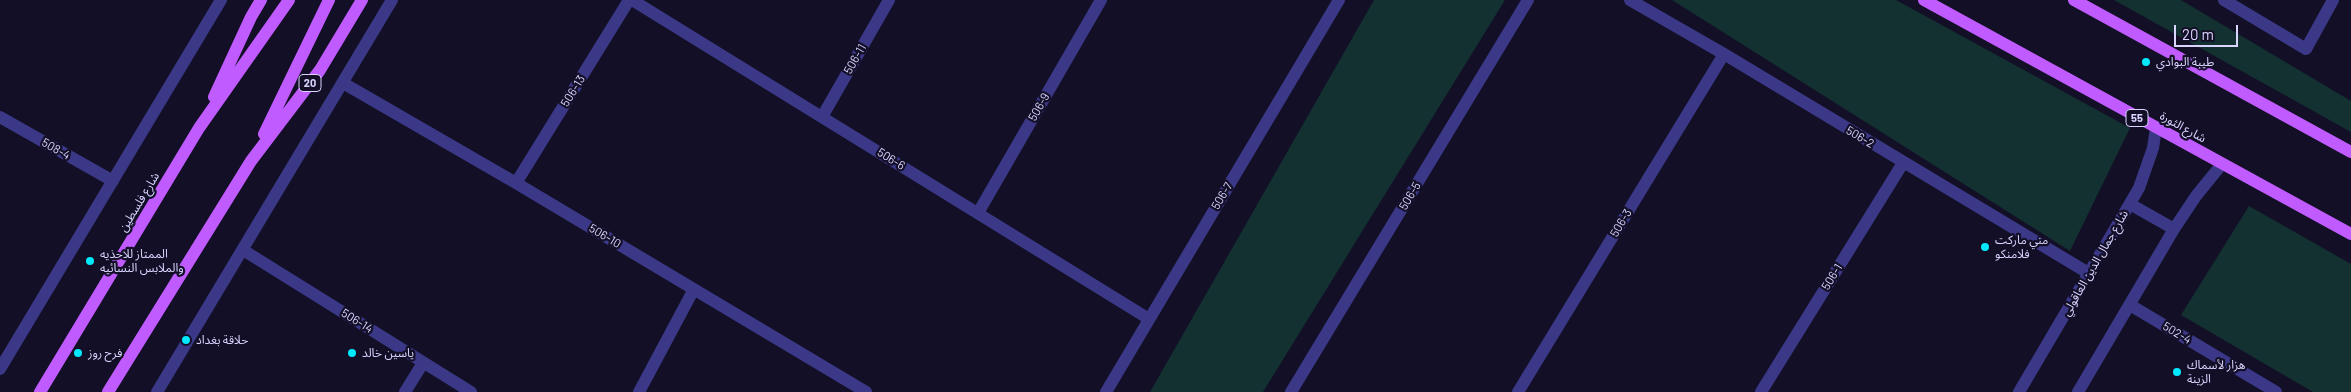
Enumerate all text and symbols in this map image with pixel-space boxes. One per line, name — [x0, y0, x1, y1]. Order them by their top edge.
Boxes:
scale bar — [2176, 15, 2240, 47]
text: 20 m — [2182, 25, 2214, 43]
street label: 506-11 — [841, 41, 869, 77]
place label: طيبة البوادي — [2156, 55, 2214, 69]
marker: طيبة البوادي — [2140, 56, 2152, 68]
street label: 506-13 — [558, 73, 588, 109]
road number: 20 — [299, 75, 321, 92]
street label: 506-9 — [1025, 90, 1053, 124]
street label: شارع الثورة — [2157, 108, 2209, 146]
road number: 55 — [2126, 110, 2148, 126]
street label: 506-2 — [1843, 123, 1877, 151]
street label: 508-4 — [39, 135, 73, 163]
street label: 506-6 — [874, 145, 908, 173]
street label: شارع فلسطين — [116, 170, 162, 234]
street label: 506-5 — [1396, 179, 1424, 213]
street label: 506-7 — [1208, 180, 1236, 212]
street label: 506-3 — [1607, 206, 1635, 240]
street label: شارع جمال الدين العاقولي — [2059, 208, 2131, 318]
street label: 506-10 — [586, 221, 624, 251]
place label: مني ماركت فلامنكو — [1995, 233, 2048, 261]
marker: مني ماركت فلامنكو — [1979, 241, 1991, 253]
place label: الممتاز للاحذيه والملابس النسائيه — [100, 247, 184, 275]
marker: الممتاز للاحذيه والملابس النسائيه — [84, 255, 96, 267]
street label: 506-1 — [1818, 261, 1846, 293]
street label: 506-14 — [338, 306, 376, 336]
street label: 502-4 — [2160, 319, 2194, 347]
place label: حلاقة بغداد — [196, 333, 248, 347]
marker: حلاقة بغداد — [180, 334, 192, 346]
place label: فرح روز — [88, 346, 122, 360]
place label: ياسين خالد — [362, 346, 414, 360]
marker: فرح روز — [72, 347, 84, 359]
marker: ياسين خالد — [346, 347, 358, 359]
place label: هزار لأسماك الزينة — [2187, 358, 2245, 386]
marker: هزار لأسماك الزينة — [2171, 366, 2183, 378]

